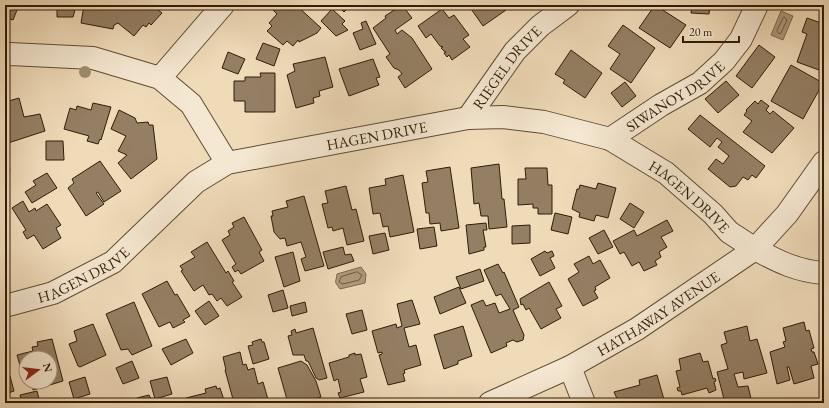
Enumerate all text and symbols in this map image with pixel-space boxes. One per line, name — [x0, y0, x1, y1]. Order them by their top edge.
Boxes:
scale bar — [683, 18, 739, 44]
street label: RIEGEL DRIVE — [468, 21, 545, 112]
text: 20 m — [689, 24, 713, 40]
street label: SIWANOY DRIVE — [622, 56, 728, 135]
street label: HAGEN DRIVE — [325, 116, 429, 154]
street label: HAGEN DRIVE — [646, 155, 735, 237]
street label: HAGEN DRIVE — [35, 242, 133, 306]
street label: HATHAWAY AVENUE — [593, 266, 724, 360]
north arrow — [18, 350, 58, 390]
text: N — [40, 361, 56, 374]

